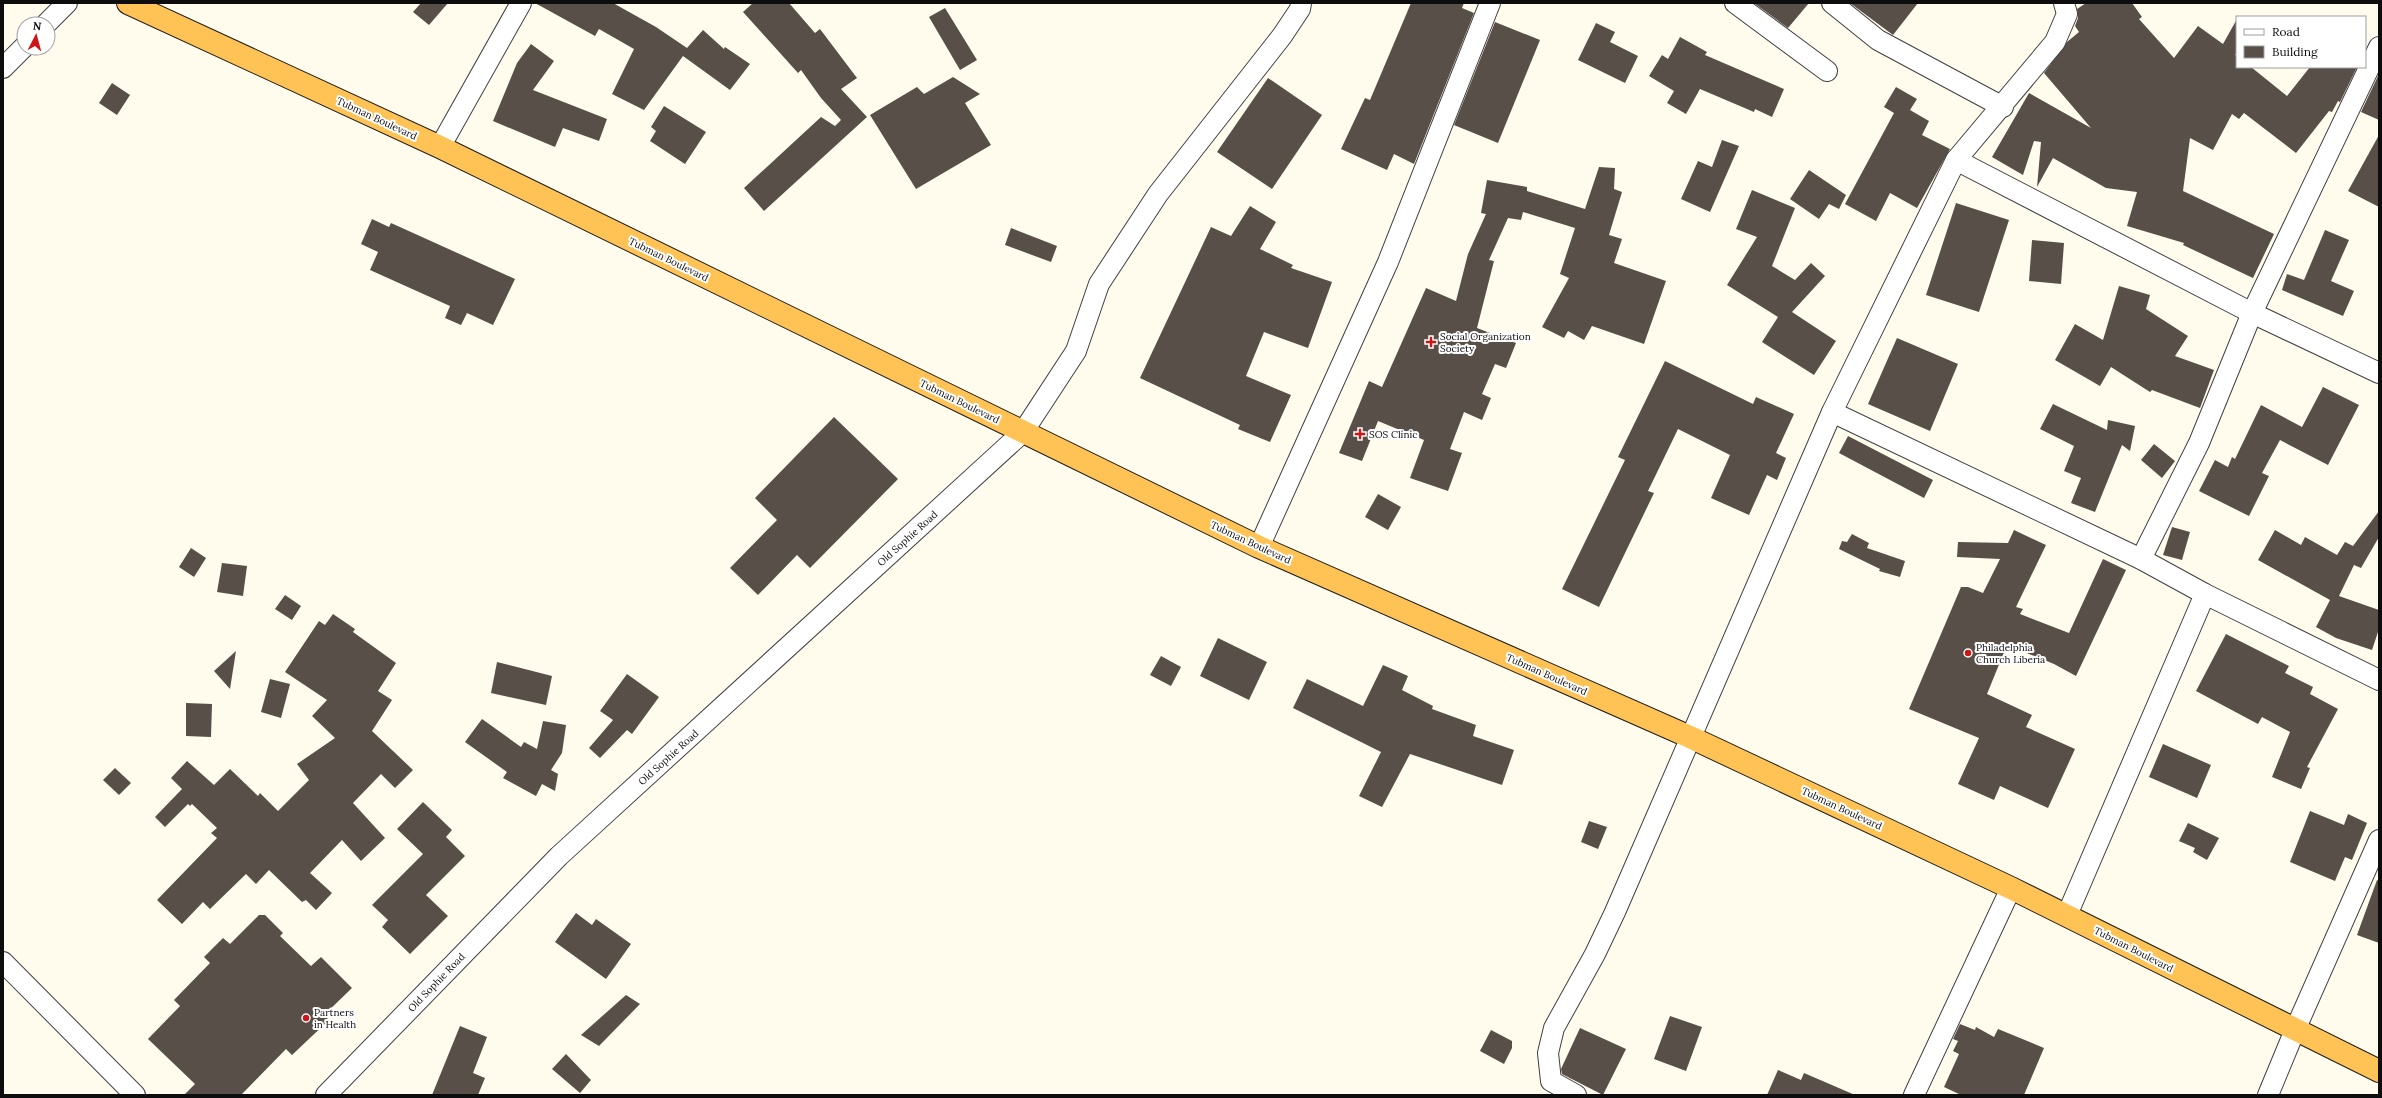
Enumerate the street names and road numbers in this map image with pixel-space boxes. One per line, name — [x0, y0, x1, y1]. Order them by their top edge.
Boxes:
street label: Tubman Boulevard — [334, 94, 419, 143]
street label: Tubman Boulevard — [627, 234, 711, 284]
street label: Tubman Boulevard — [918, 376, 1002, 426]
street label: Old Sophie Road — [874, 508, 940, 569]
street label: Tubman Boulevard — [1208, 518, 1293, 567]
street label: Tubman Boulevard — [1504, 651, 1589, 698]
street label: Old Sophie Road — [635, 727, 701, 788]
street label: Tubman Boulevard — [1799, 784, 1884, 833]
street label: Tubman Boulevard — [2092, 924, 2176, 975]
street label: Old Sophie Road — [405, 950, 468, 1014]

